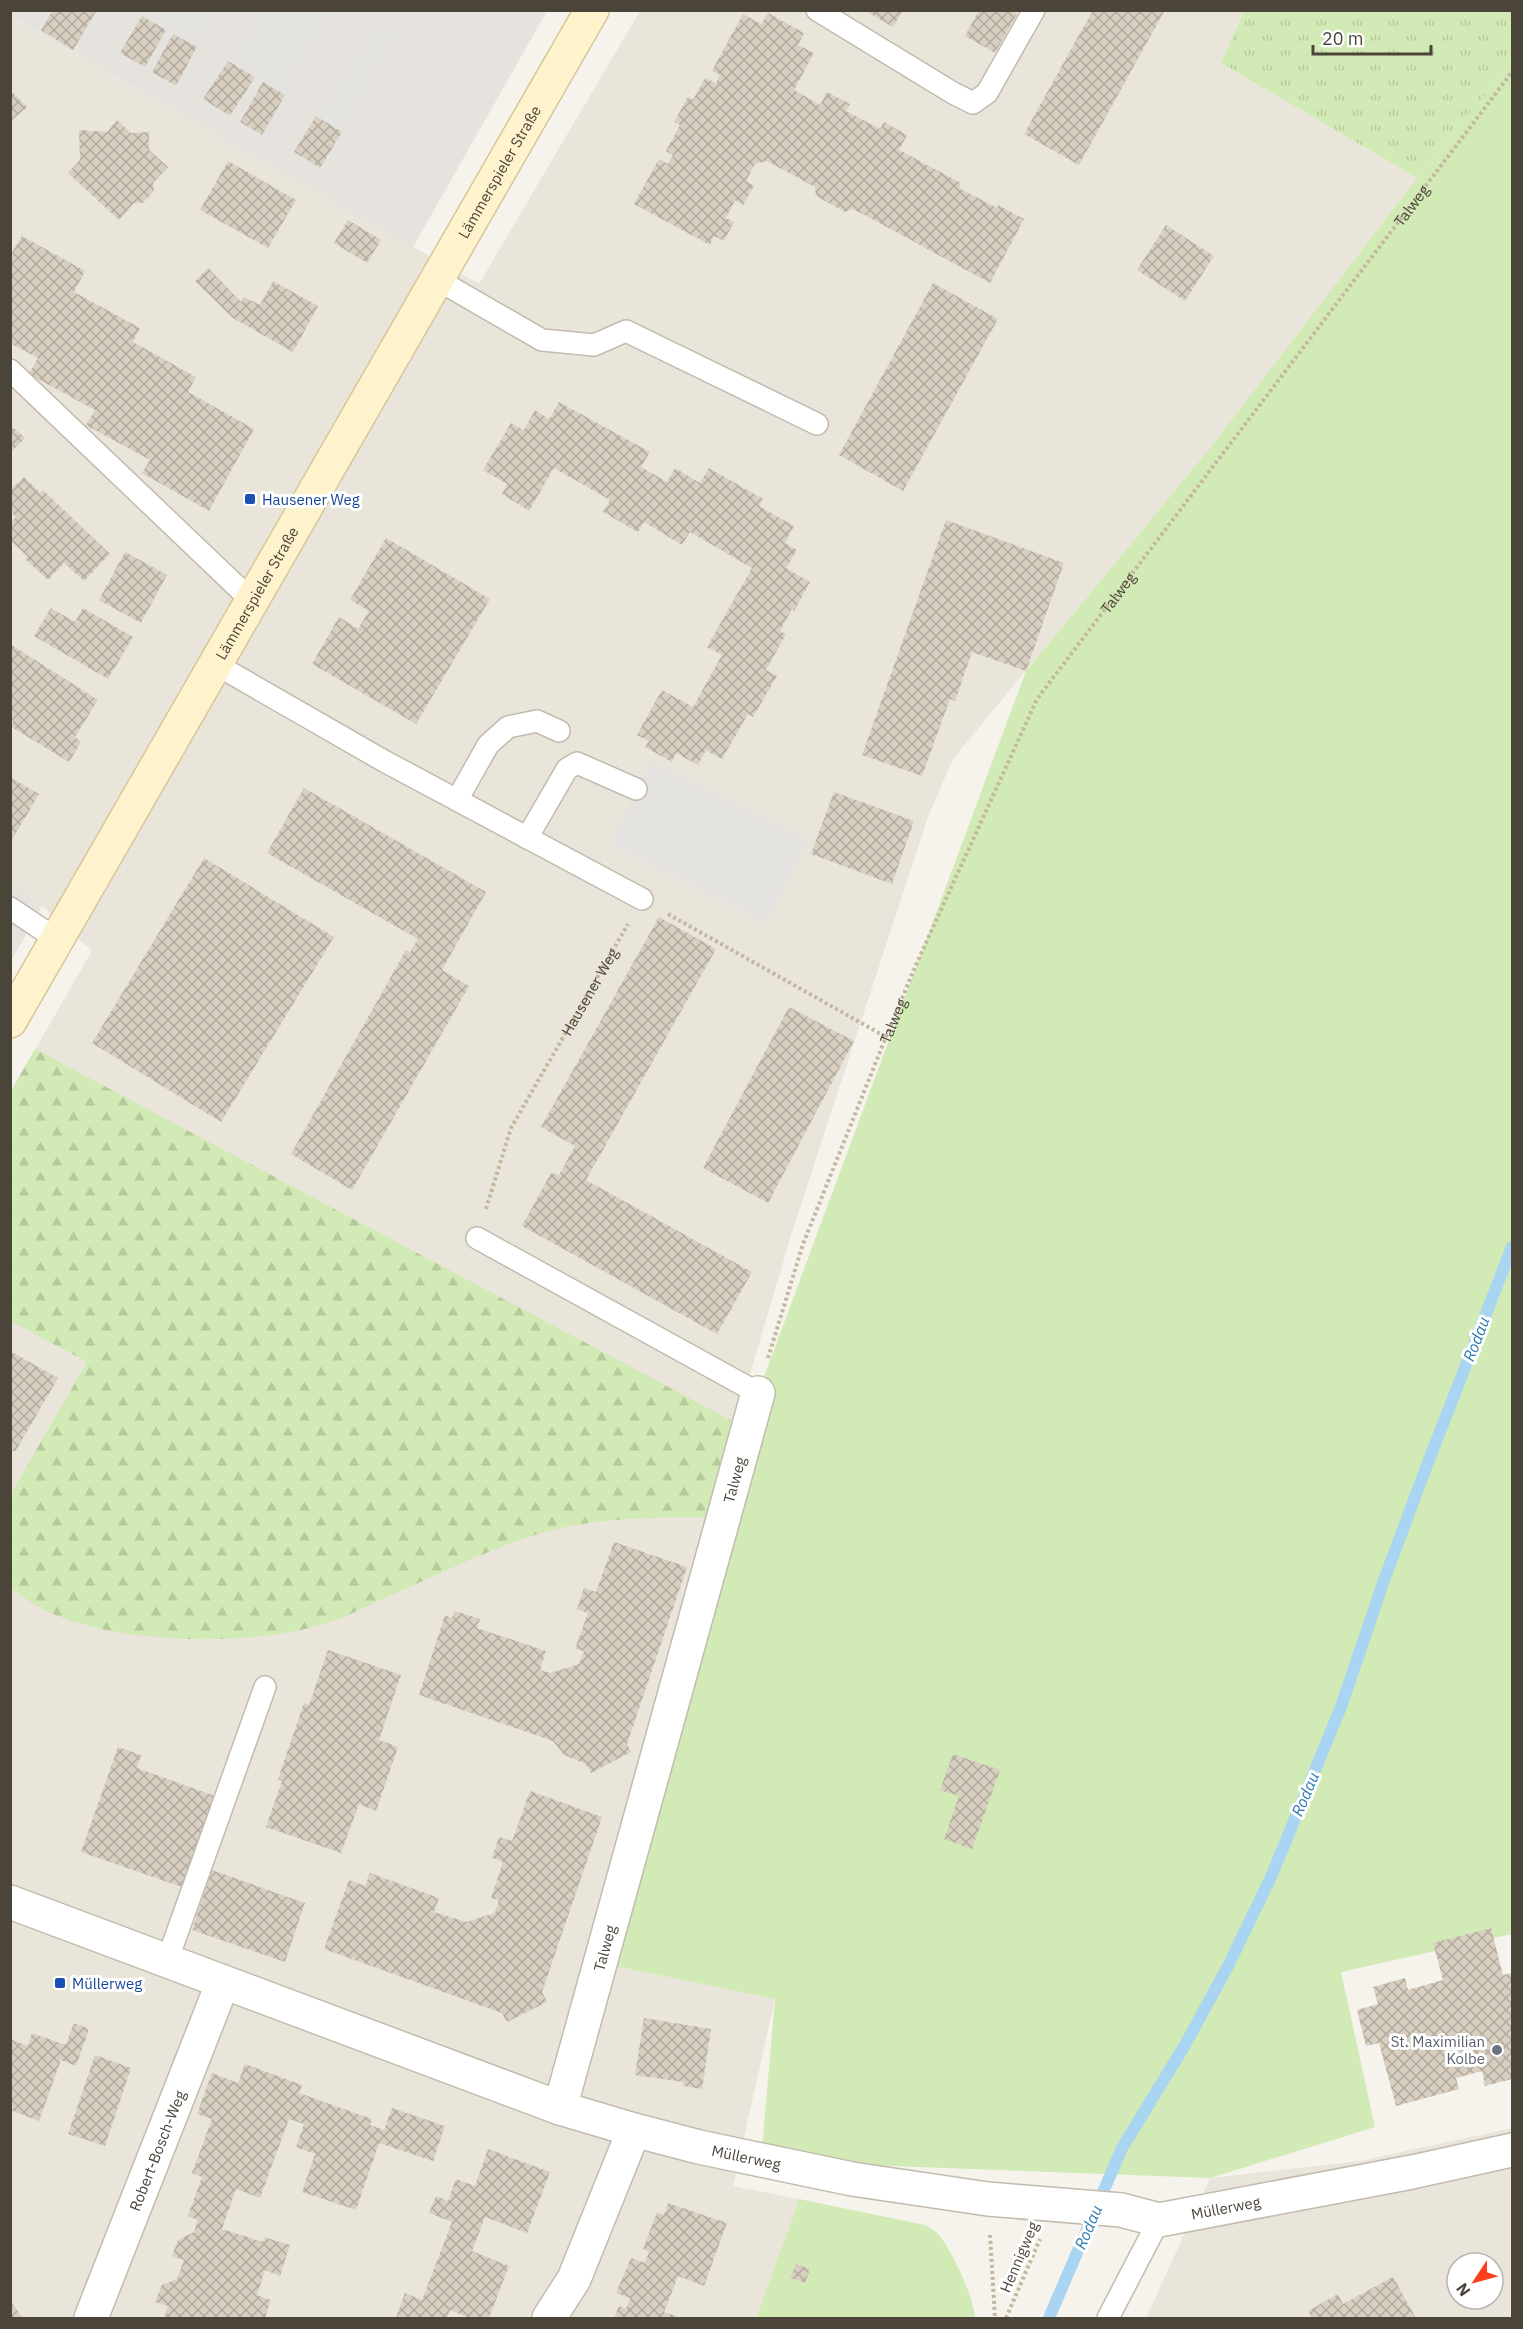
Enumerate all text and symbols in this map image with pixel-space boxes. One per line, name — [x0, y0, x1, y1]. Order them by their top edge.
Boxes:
scale bar — [1313, 18, 1432, 56]
text: 20 m — [1322, 27, 1364, 50]
street label: Lämmerspieler Straße — [453, 102, 545, 242]
street label: Talweg — [1389, 181, 1433, 230]
place label: Hausener Weg — [262, 490, 360, 509]
marker: Hausener Weg — [243, 492, 257, 506]
street label: Lämmerspieler Straße — [211, 523, 302, 663]
street label: Talweg — [1096, 568, 1139, 617]
street label: Hausener Weg — [557, 944, 622, 1039]
street label: Talweg — [875, 995, 911, 1046]
water label: Rodau — [1458, 1314, 1494, 1364]
street label: Talweg — [719, 1454, 749, 1505]
water label: Rodau — [1287, 1769, 1323, 1819]
street label: Talweg — [589, 1923, 620, 1973]
place label: Müllerweg — [72, 1974, 142, 1993]
marker: Müllerweg — [53, 1976, 67, 1990]
place label: St. Maximilian Kolbe — [1391, 2032, 1485, 2068]
marker: St. Maximilian Kolbe — [1490, 2043, 1504, 2057]
street label: Robert-Bosch-Weg — [125, 2087, 189, 2214]
street label: Müllerweg — [710, 2140, 783, 2173]
street label: Müllerweg — [1189, 2191, 1262, 2223]
water label: Rodau — [1070, 2202, 1106, 2252]
street label: Hennigweg — [996, 2219, 1042, 2295]
north arrow — [1445, 2251, 1505, 2311]
text: N — [1451, 2279, 1474, 2300]

